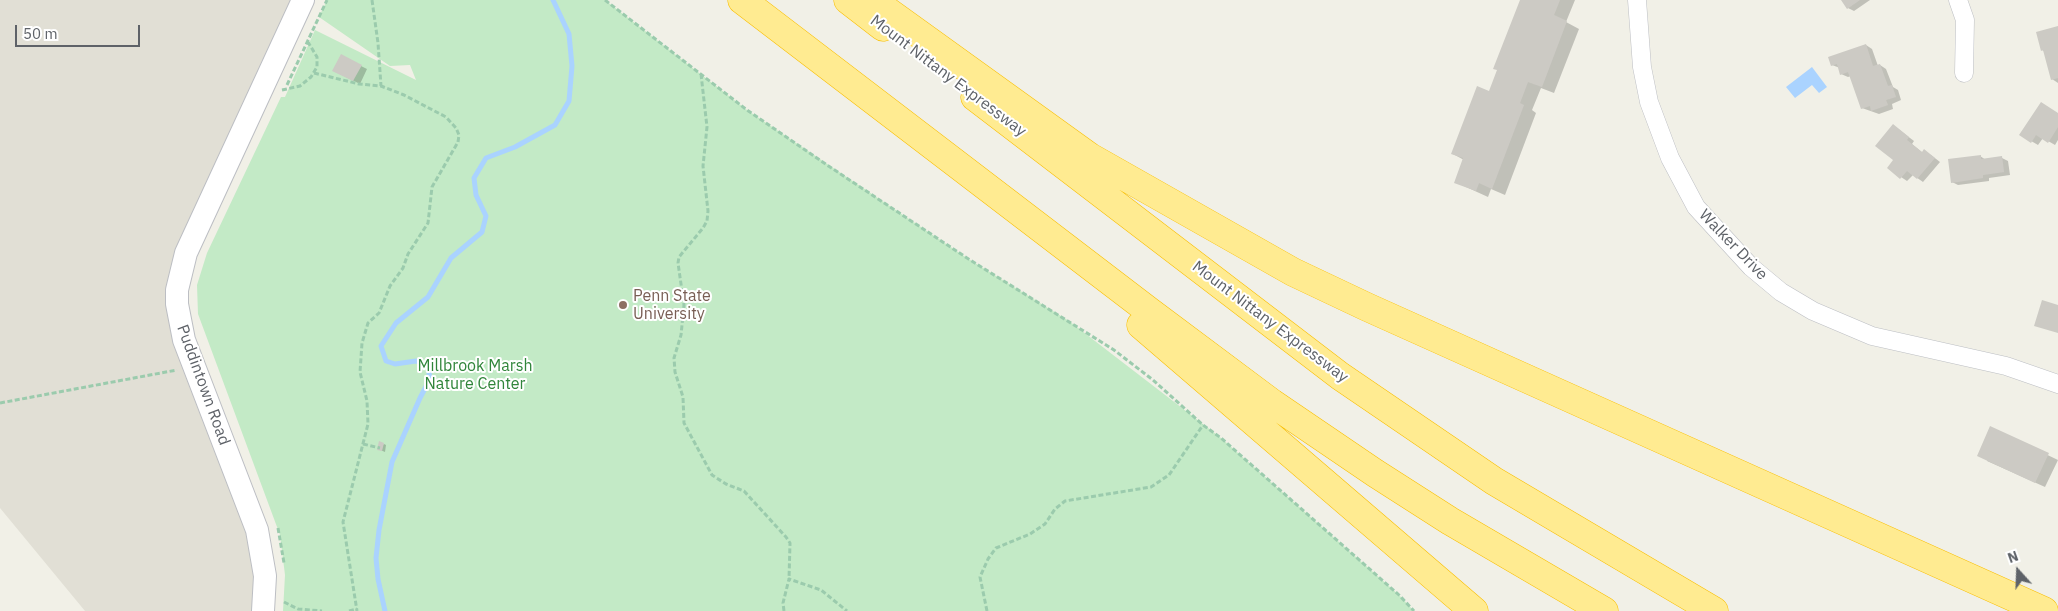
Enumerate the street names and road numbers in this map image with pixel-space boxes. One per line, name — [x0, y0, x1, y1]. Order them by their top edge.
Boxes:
street label: Mount Nittany Expressway — [866, 11, 1030, 141]
street label: Walker Drive — [1695, 206, 1771, 284]
street label: Mount Nittany Expressway — [1188, 257, 1352, 387]
street label: Puddintown Road — [172, 322, 234, 448]

